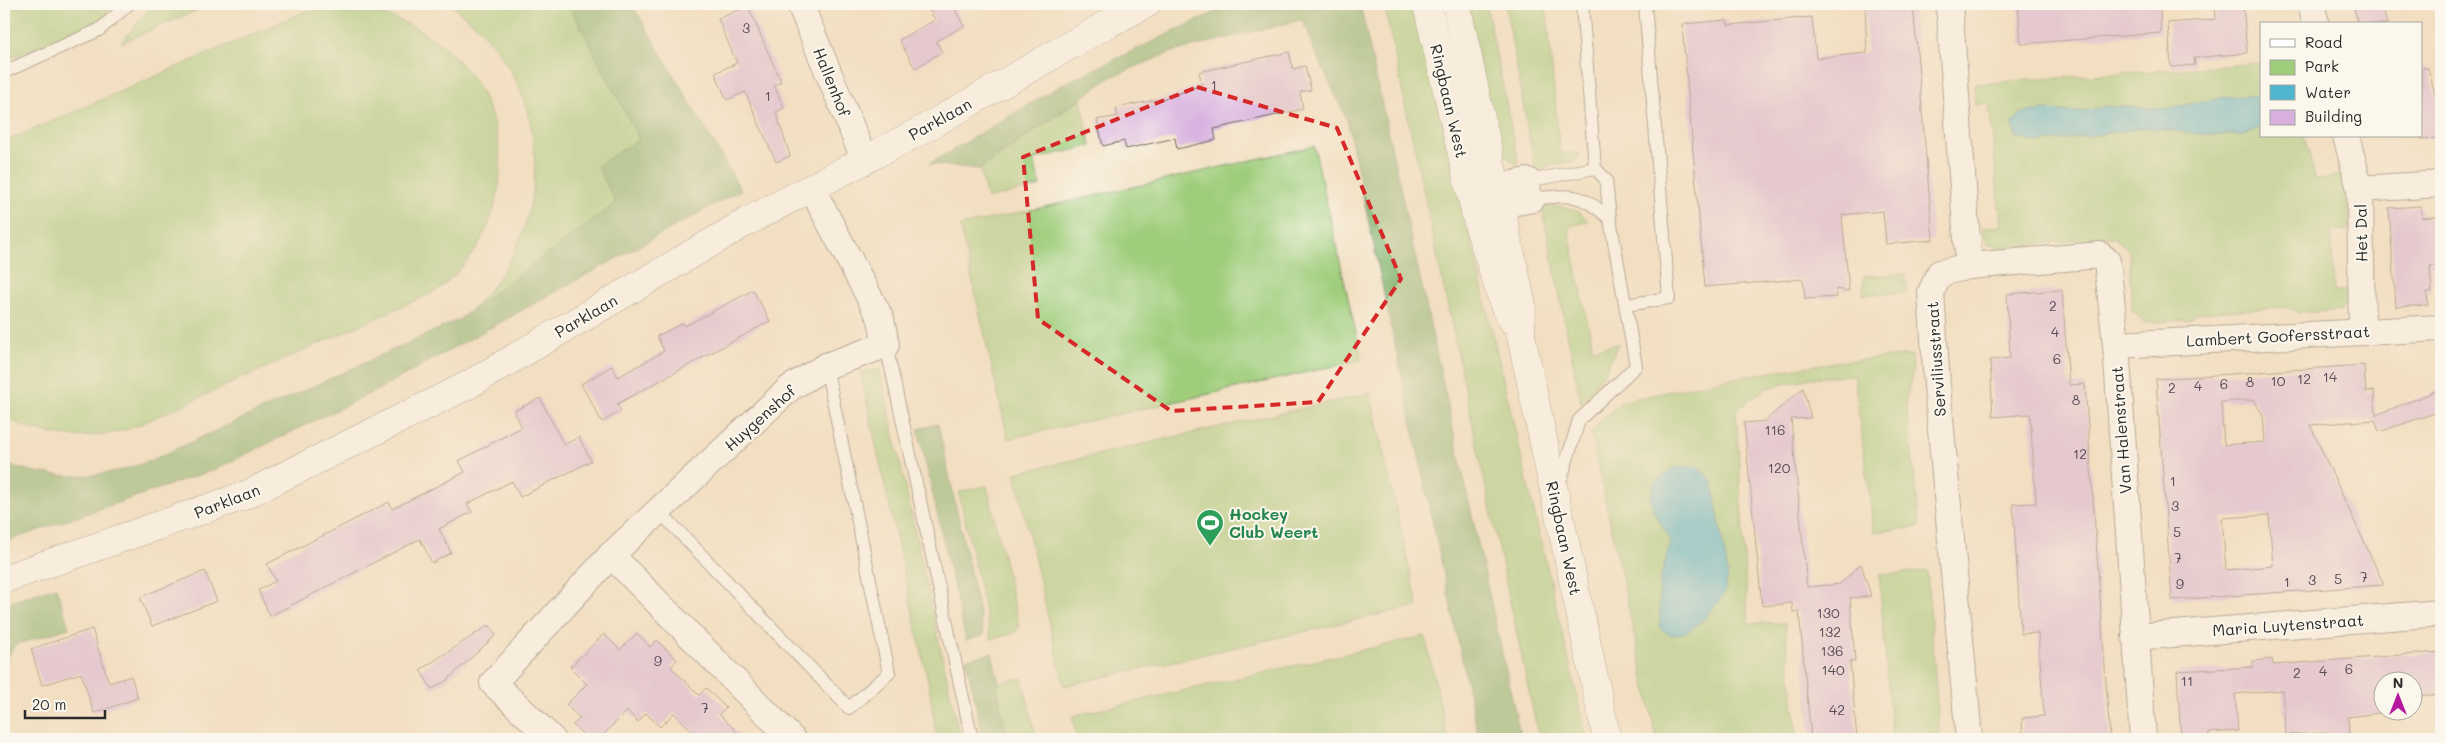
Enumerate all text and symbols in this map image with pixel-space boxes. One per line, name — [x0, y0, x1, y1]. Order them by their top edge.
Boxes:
house number: 3 — [742, 18, 750, 37]
legend — [2260, 22, 2422, 138]
text: Road — [2305, 32, 2342, 52]
street label: Ringbaan West — [1426, 42, 1473, 160]
street label: Hallenhof — [809, 44, 856, 120]
text: Park — [2305, 56, 2339, 76]
house number: 1 — [1211, 75, 1217, 94]
text: Water — [2305, 82, 2351, 102]
house number: 1 — [765, 86, 771, 105]
street label: Parklaan — [904, 93, 975, 144]
text: Building — [2305, 106, 2362, 126]
street label: Het Dal — [2349, 204, 2372, 262]
street label: Parklaan — [551, 289, 621, 342]
house number: 2 — [2049, 296, 2057, 315]
street label: Serviliusstraat — [1921, 301, 1950, 417]
street label: Lambert Goofersstraat — [2186, 320, 2370, 351]
house number: 4 — [2051, 322, 2060, 341]
house number: 6 — [2053, 349, 2061, 368]
street label: Van Halenstraat — [2106, 365, 2135, 495]
house number: 14 — [2323, 367, 2338, 386]
house number: 12 — [2297, 369, 2311, 388]
house number: 10 — [2271, 371, 2286, 390]
house number: 8 — [2246, 372, 2254, 391]
house number: 6 — [2220, 374, 2228, 393]
house number: 4 — [2194, 376, 2203, 395]
house number: 2 — [2168, 378, 2176, 397]
street label: Huygenshof — [720, 380, 800, 455]
house number: 8 — [2072, 390, 2080, 409]
house number: 116 — [1765, 420, 1785, 439]
house number: 12 — [2073, 444, 2087, 463]
house number: 120 — [1768, 458, 1791, 477]
house number: 1 — [2170, 471, 2176, 490]
street label: Parklaan — [191, 478, 263, 523]
street label: Ringbaan West — [1542, 479, 1587, 597]
house number: 3 — [2171, 496, 2179, 515]
place label: Hockey Club Weert — [1229, 503, 1318, 542]
sports icon: Hockey Club Weert — [1195, 508, 1225, 547]
house number: 5 — [2173, 522, 2181, 541]
house number: 7 — [2174, 548, 2182, 567]
house number: 7 — [2360, 567, 2368, 586]
house number: 5 — [2334, 569, 2342, 588]
house number: 3 — [2308, 570, 2316, 589]
house number: 1 — [2284, 572, 2290, 591]
house number: 9 — [2176, 574, 2184, 593]
house number: 130 — [1816, 603, 1840, 622]
street label: Maria Luytenstraat — [2211, 609, 2364, 640]
house number: 132 — [1819, 622, 1841, 641]
house number: 136 — [1821, 641, 1843, 660]
house number: 9 — [654, 651, 662, 670]
house number: 6 — [2345, 659, 2353, 678]
house number: 140 — [1821, 660, 1845, 679]
house number: 4 — [2319, 661, 2328, 680]
house number: 2 — [2293, 663, 2301, 682]
north arrow — [2372, 670, 2422, 720]
house number: 11 — [2181, 671, 2193, 690]
text: N — [2393, 673, 2403, 692]
scale bar — [25, 688, 105, 720]
text: 20 m — [32, 694, 66, 714]
house number: 7 — [701, 698, 709, 717]
house number: 42 — [1829, 700, 1845, 719]

